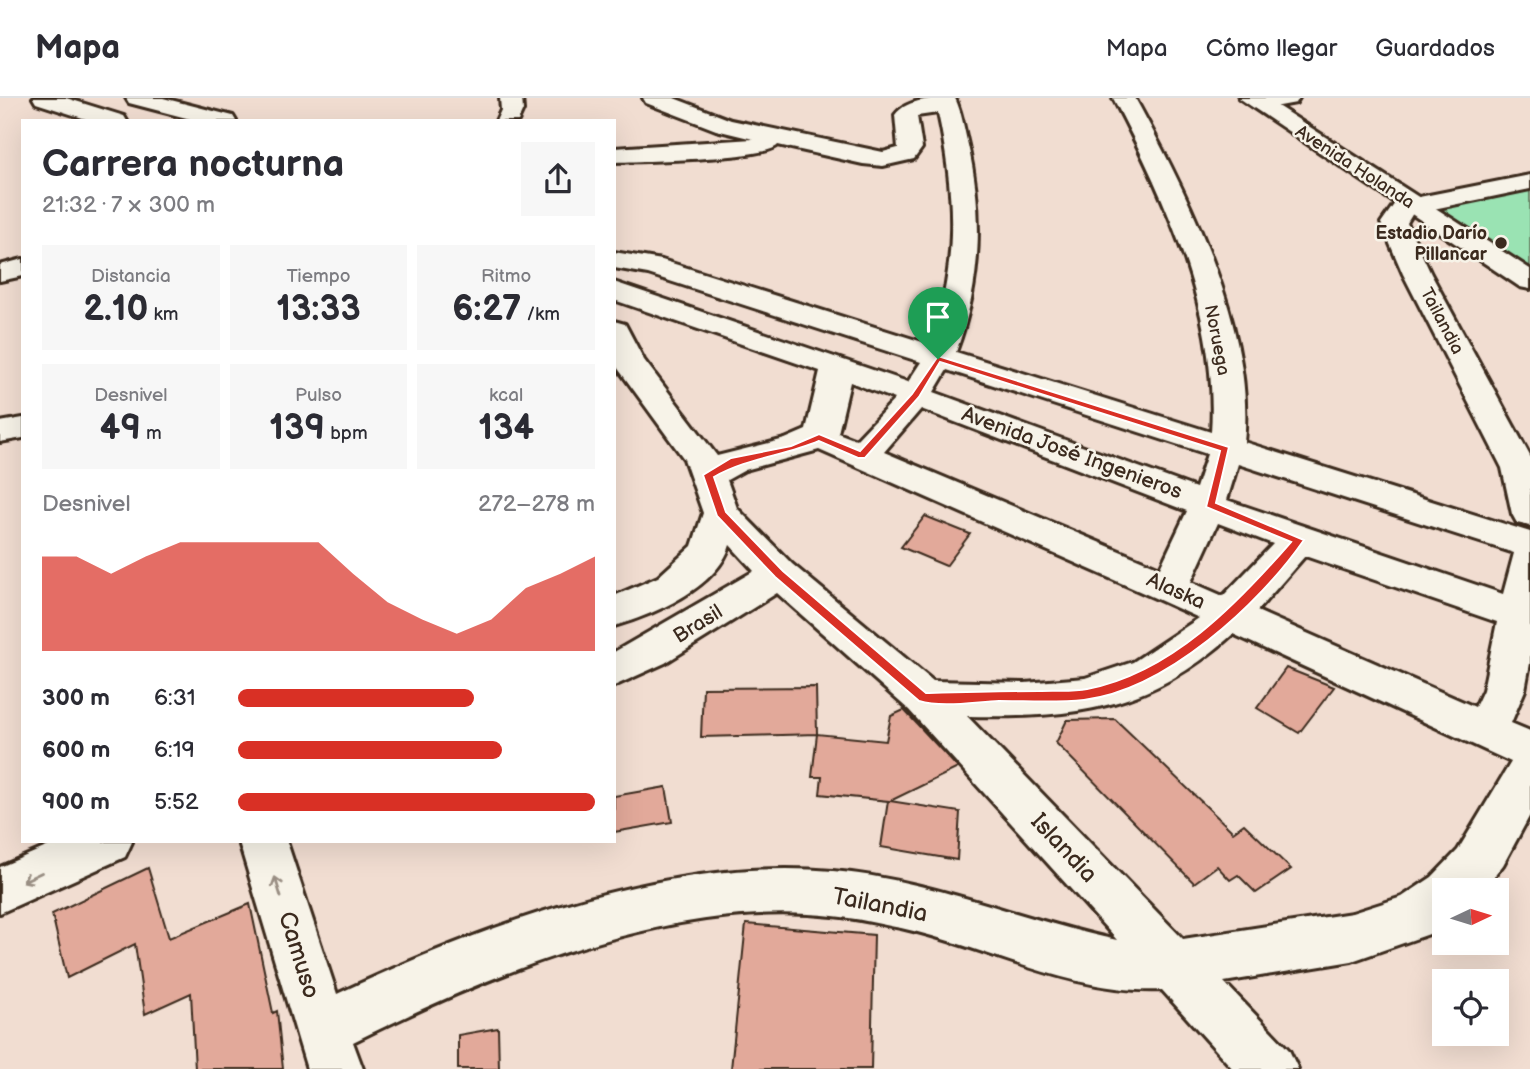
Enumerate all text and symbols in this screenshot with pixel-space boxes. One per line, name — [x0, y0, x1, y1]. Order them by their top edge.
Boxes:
text: Mapa — [35, 28, 120, 68]
text: Mapa — [1106, 34, 1168, 63]
text: Cómo llegar — [1206, 34, 1337, 63]
text: Guardados — [1375, 34, 1495, 63]
street label: Avenida Holanda — [1292, 121, 1418, 213]
text: Carrera nocturna — [42, 142, 344, 187]
button: share — [521, 142, 595, 216]
text: 21:32 · 7 × 300 m — [42, 191, 215, 219]
place label: Estadio Darío Pillancar — [1376, 223, 1488, 265]
marker: Estadio Darío Pillancar — [1493, 235, 1509, 251]
text: Distancia — [91, 265, 171, 288]
text: Tiempo — [287, 265, 350, 288]
text: Ritmo — [481, 265, 531, 288]
street label: Tailandia — [1416, 284, 1468, 358]
pin — [908, 287, 968, 359]
text: 2.10 — [83, 288, 148, 331]
text: 13:33 — [276, 288, 361, 331]
text: 6:27 — [452, 288, 521, 331]
icon: arrive — [919, 298, 957, 336]
text: km — [148, 303, 179, 326]
text: /km — [521, 303, 560, 326]
street label: Noruega — [1200, 303, 1234, 377]
text: Desnivel — [94, 384, 167, 407]
text: Pulso — [295, 384, 342, 407]
text: kcal — [489, 384, 523, 407]
street label: Avenida José Ingenieros — [958, 401, 1186, 505]
text: 49 — [100, 407, 141, 450]
text: 139 — [269, 407, 325, 450]
text: 134 — [478, 407, 534, 450]
text: m — [141, 422, 162, 445]
text: bpm — [325, 422, 368, 445]
text: Desnivel — [42, 490, 131, 518]
text: 272–278 m — [478, 490, 595, 518]
street label: Alaska — [1143, 567, 1209, 615]
street label: Brasil — [669, 599, 727, 649]
text: 300 m — [42, 684, 110, 712]
text: 6:31 — [154, 684, 196, 712]
text: 600 m — [42, 736, 110, 764]
text: 6:19 — [154, 736, 195, 764]
text: 900 m — [42, 788, 110, 816]
text: 5:52 — [154, 788, 199, 816]
street label: Islandia — [1025, 807, 1103, 889]
one-way arrow — [22, 871, 43, 884]
one-way arrow — [270, 876, 283, 898]
north arrow — [1432, 878, 1508, 956]
map controls — [1432, 878, 1509, 1046]
street label: Tailandia — [830, 882, 930, 928]
street label: Camuso — [272, 908, 326, 1002]
button: locate — [1432, 969, 1509, 1046]

